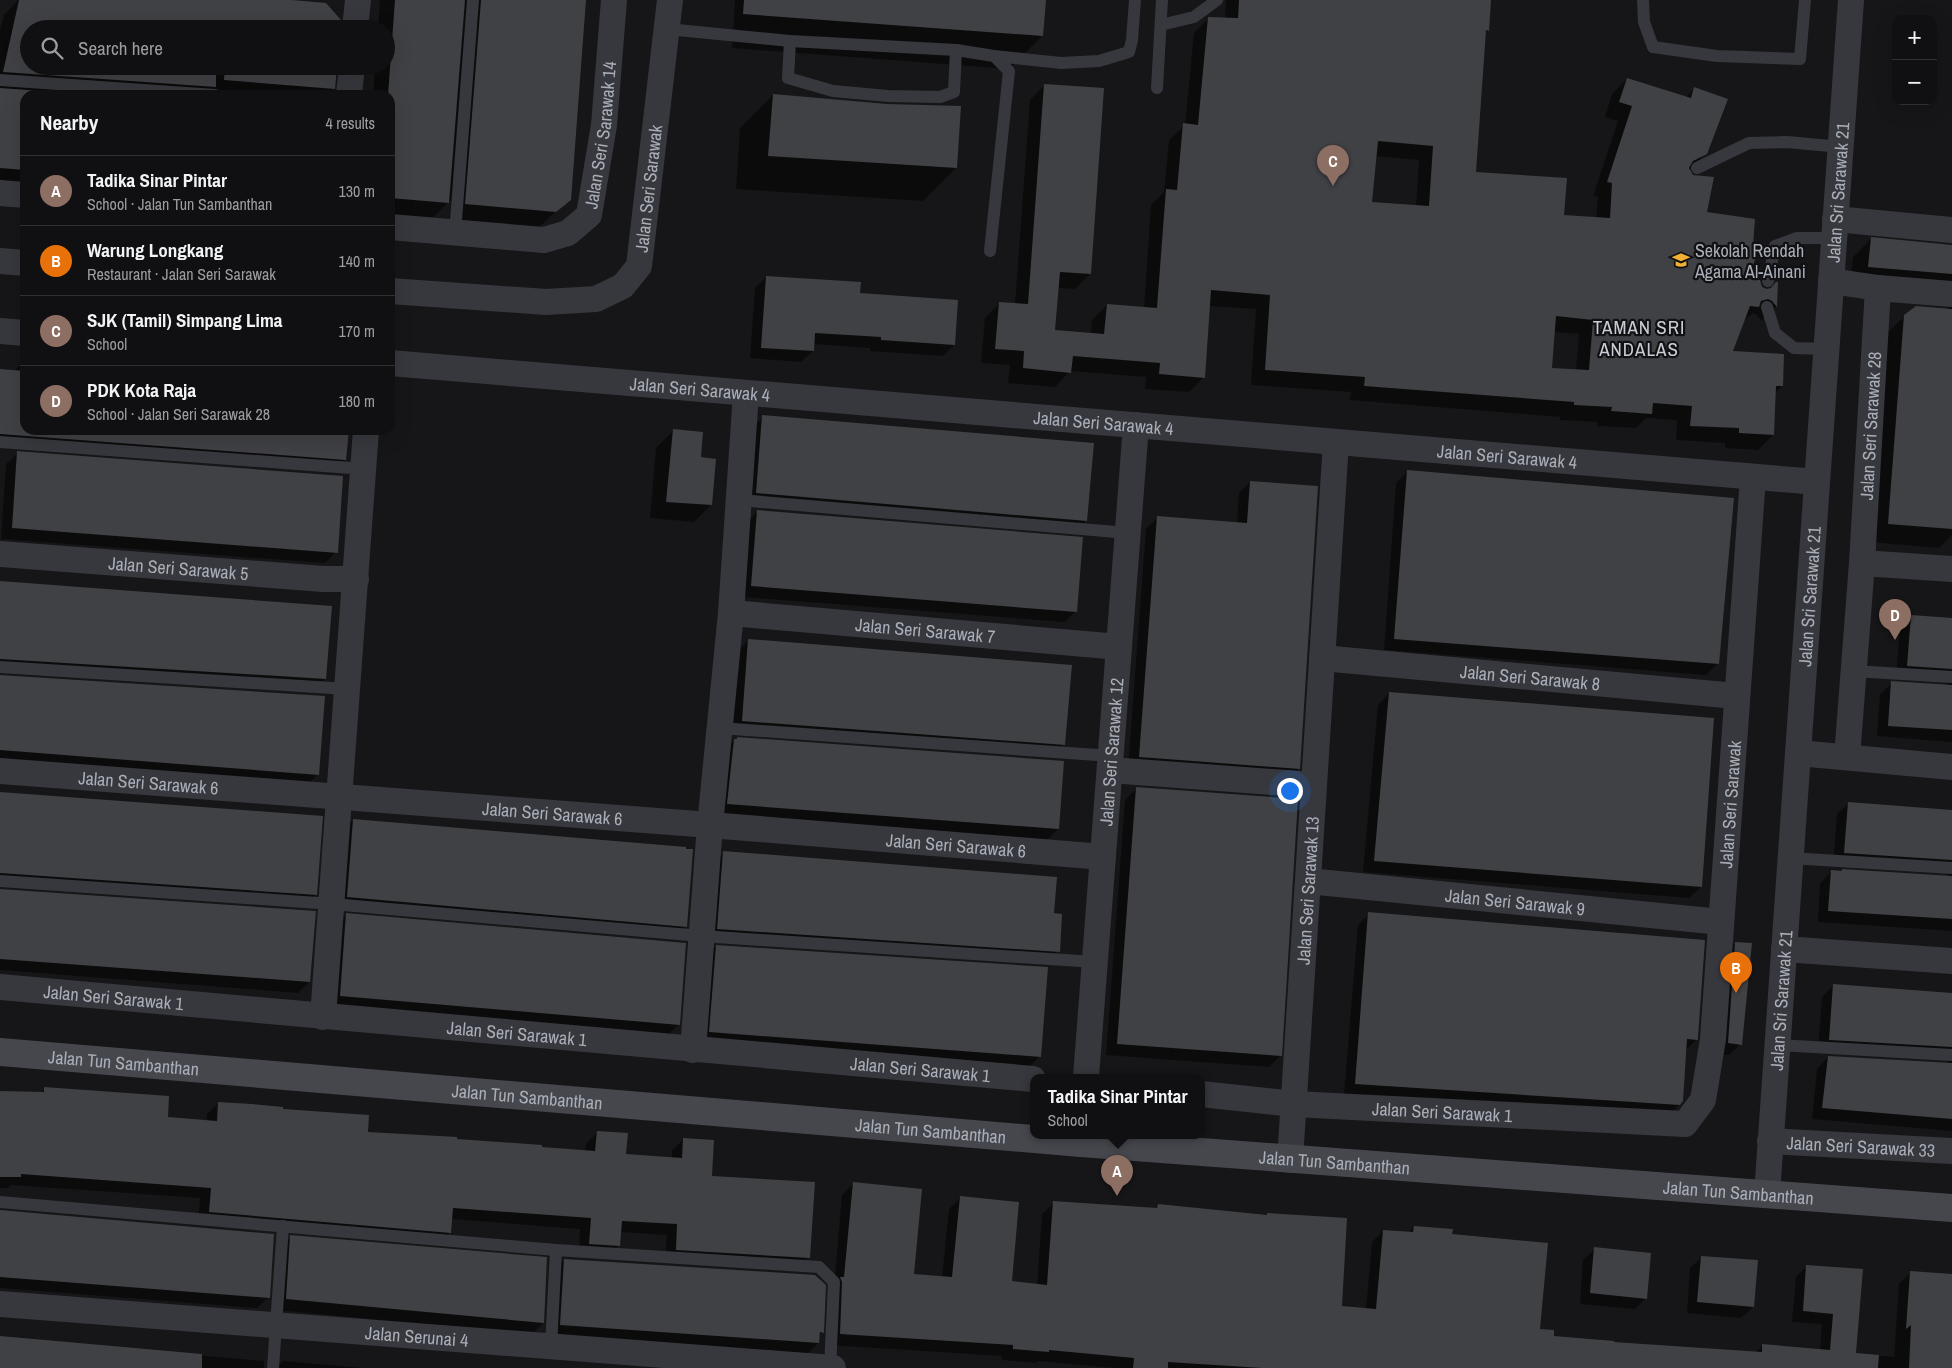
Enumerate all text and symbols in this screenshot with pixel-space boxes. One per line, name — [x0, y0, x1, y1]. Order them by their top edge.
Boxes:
map controls — [1892, 15, 1937, 105]
button: + — [1892, 15, 1937, 60]
search box — [20, 20, 395, 75]
icon: search — [38, 34, 66, 62]
text: Search here — [78, 35, 163, 61]
street label: Jalan Seri Sarawak 14 — [578, 60, 622, 211]
button: − — [1892, 60, 1937, 105]
text: Nearby — [40, 108, 98, 137]
text: 4 results — [325, 112, 375, 134]
street label: Jalan Sri Sarawak 21 — [1820, 121, 1855, 263]
street label: Jalan Seri Sarawak — [628, 123, 668, 254]
pin: C — [1317, 145, 1349, 186]
text: Tadika Sinar Pintar — [87, 167, 227, 193]
text: A — [51, 180, 61, 202]
text: 130 m — [339, 180, 375, 202]
text: School · Jalan Tun Sambanthan — [87, 193, 272, 215]
text: Warung Longkang — [87, 237, 223, 263]
place label: Sekolah Rendah Agama Al-Ainani — [1694, 238, 1806, 284]
text: B — [51, 250, 61, 272]
text: 140 m — [339, 250, 375, 272]
school or university icon: Sekolah Rendah Agama Al-Ainani — [1671, 250, 1691, 270]
text: Restaurant · Jalan Seri Sarawak — [87, 263, 276, 285]
text: SJK (Tamil) Simpang Lima — [87, 307, 282, 333]
district label: TAMAN SRI ANDALAS — [1593, 314, 1685, 362]
text: C — [51, 320, 61, 342]
text: 170 m — [339, 320, 375, 342]
text: School — [87, 333, 127, 355]
street label: Jalan Seri Sarawak 28 — [1853, 351, 1887, 501]
street label: Jalan Seri Sarawak 4 — [629, 371, 771, 407]
text: PDK Kota Raja — [87, 377, 196, 403]
text: D — [51, 390, 61, 412]
text: 180 m — [339, 390, 375, 412]
text: School · Jalan Seri Sarawak 28 — [87, 403, 270, 425]
street label: Jalan Seri Sarawak 4 — [1032, 404, 1175, 441]
street label: Jalan Seri Sarawak 4 — [1436, 438, 1578, 474]
street label: Jalan Sri Sarawak 21 — [1792, 525, 1826, 667]
street label: Jalan Seri Sarawak 5 — [107, 550, 249, 586]
pin: D — [1879, 599, 1911, 640]
street label: Jalan Seri Sarawak 7 — [854, 611, 996, 649]
street label: Jalan Seri Sarawak 8 — [1459, 658, 1601, 696]
street label: Jalan Seri Sarawak 12 — [1093, 677, 1129, 827]
street label: Jalan Seri Sarawak — [1713, 739, 1747, 869]
street label: Jalan Seri Sarawak 6 — [78, 765, 220, 800]
your location — [1277, 778, 1303, 804]
street label: Jalan Seri Sarawak 6 — [481, 795, 623, 831]
street label: Jalan Seri Sarawak 13 — [1290, 816, 1324, 966]
street label: Jalan Seri Sarawak 6 — [885, 827, 1027, 863]
street label: Jalan Seri Sarawak 9 — [1444, 882, 1586, 921]
street label: Jalan Sri Sarawak 21 — [1763, 929, 1798, 1071]
pin: B — [1720, 952, 1752, 993]
street label: Jalan Seri Sarawak 1 — [42, 978, 185, 1016]
street label: Jalan Seri Sarawak 1 — [446, 1014, 589, 1052]
street label: Jalan Tun Sambanthan — [47, 1044, 200, 1081]
street label: Jalan Seri Sarawak 1 — [849, 1050, 992, 1088]
popup — [1030, 1074, 1205, 1139]
street label: Jalan Tun Sambanthan — [451, 1078, 604, 1115]
text: Tadika Sinar Pintar — [1047, 1083, 1188, 1109]
street label: Jalan Seri Sarawak 1 — [1371, 1096, 1514, 1128]
text: School — [1047, 1109, 1088, 1131]
street label: Jalan Tun Sambanthan — [854, 1112, 1007, 1149]
street label: Jalan Seri Sarawak 33 — [1786, 1129, 1936, 1163]
street label: Jalan Tun Sambanthan — [1258, 1144, 1411, 1180]
pin: A — [1101, 1155, 1133, 1196]
street label: Jalan Tun Sambanthan — [1662, 1174, 1815, 1210]
street label: Jalan Serunai 4 — [364, 1320, 469, 1352]

